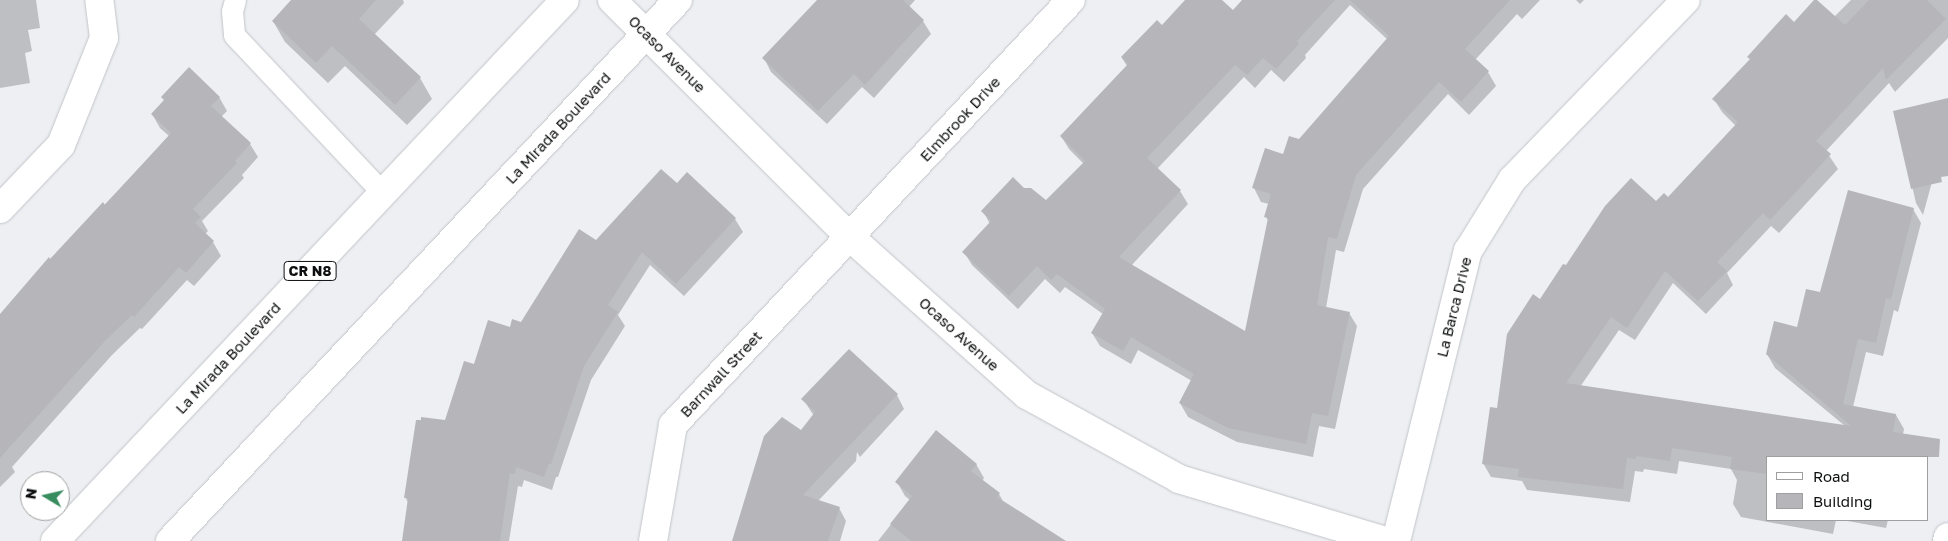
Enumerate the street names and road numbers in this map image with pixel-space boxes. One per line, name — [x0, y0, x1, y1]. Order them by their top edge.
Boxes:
street label: Ocaso Avenue — [625, 12, 709, 96]
street label: La Mirada Boulevard — [502, 68, 614, 188]
street label: Elmbrook Drive — [916, 73, 1004, 165]
street label: La Barca Drive — [1433, 255, 1475, 359]
road number: CR N8 — [282, 260, 338, 282]
street label: Ocaso Avenue — [915, 293, 1003, 375]
street label: La Mirada Boulevard — [172, 298, 284, 418]
street label: Barnwall Street — [676, 327, 766, 421]

